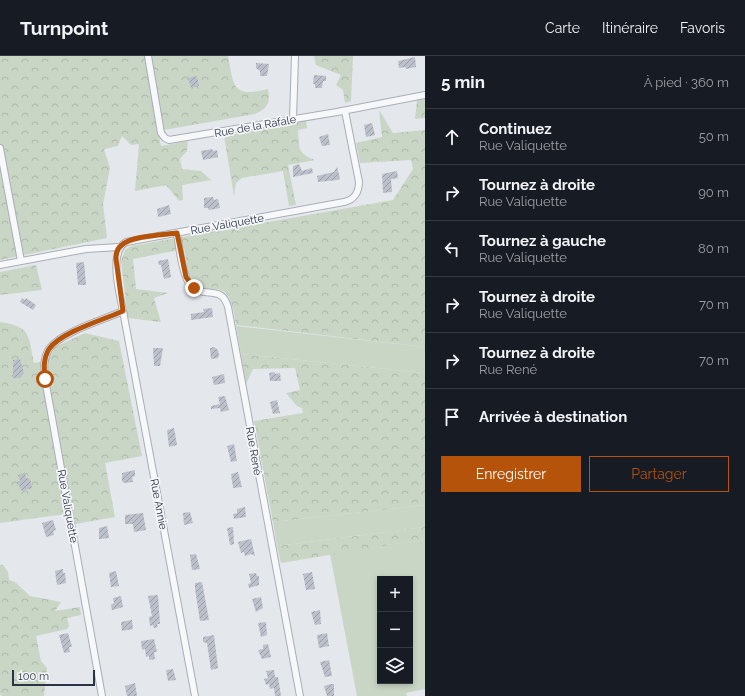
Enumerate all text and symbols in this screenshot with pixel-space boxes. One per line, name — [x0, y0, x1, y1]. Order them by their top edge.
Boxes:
text: Turnpoint — [20, 17, 108, 39]
text: Carte — [545, 20, 580, 36]
text: Itinéraire — [602, 20, 658, 36]
text: Favoris — [680, 20, 725, 36]
text: 5 min — [441, 72, 485, 92]
text: À pied · 360 m — [644, 75, 729, 90]
street label: Rue de la Rafale — [213, 113, 298, 140]
text: Continuez — [479, 120, 552, 138]
icon: ahead — [441, 126, 463, 148]
text: 50 m — [699, 129, 729, 144]
text: Rue Valiquette — [479, 138, 567, 153]
text: Tournez à droite — [479, 176, 595, 194]
icon: right — [441, 182, 463, 204]
text: 90 m — [698, 185, 729, 200]
text: Rue Valiquette — [479, 194, 567, 209]
street label: Rue Valiquette — [189, 212, 265, 237]
text: Tournez à gauche — [479, 232, 606, 250]
icon: left — [441, 238, 463, 260]
text: 80 m — [698, 241, 729, 256]
text: Rue Valiquette — [479, 250, 567, 265]
route end — [185, 279, 203, 297]
text: Tournez à droite — [479, 288, 595, 306]
icon: right — [441, 294, 463, 316]
text: 70 m — [699, 297, 729, 312]
text: Rue Valiquette — [479, 306, 567, 321]
text: Tournez à droite — [479, 344, 595, 362]
icon: right — [441, 350, 463, 372]
text: 70 m — [699, 353, 729, 368]
text: Rue René — [479, 362, 537, 377]
route start — [36, 370, 54, 388]
icon: arrive — [441, 406, 463, 428]
text: Arrivée à destination — [479, 408, 627, 426]
street label: Rue René — [243, 426, 264, 477]
button: Enregistrer — [441, 456, 581, 492]
button: Partager — [589, 456, 729, 492]
street label: Rue Valiquette — [55, 468, 80, 544]
street label: Rue Annie — [147, 477, 170, 531]
map controls — [377, 576, 413, 684]
button: + — [377, 576, 413, 612]
button: − — [377, 612, 413, 648]
button: layers — [377, 648, 413, 684]
scale bar — [12, 668, 95, 687]
text: 100 m — [18, 670, 49, 683]

